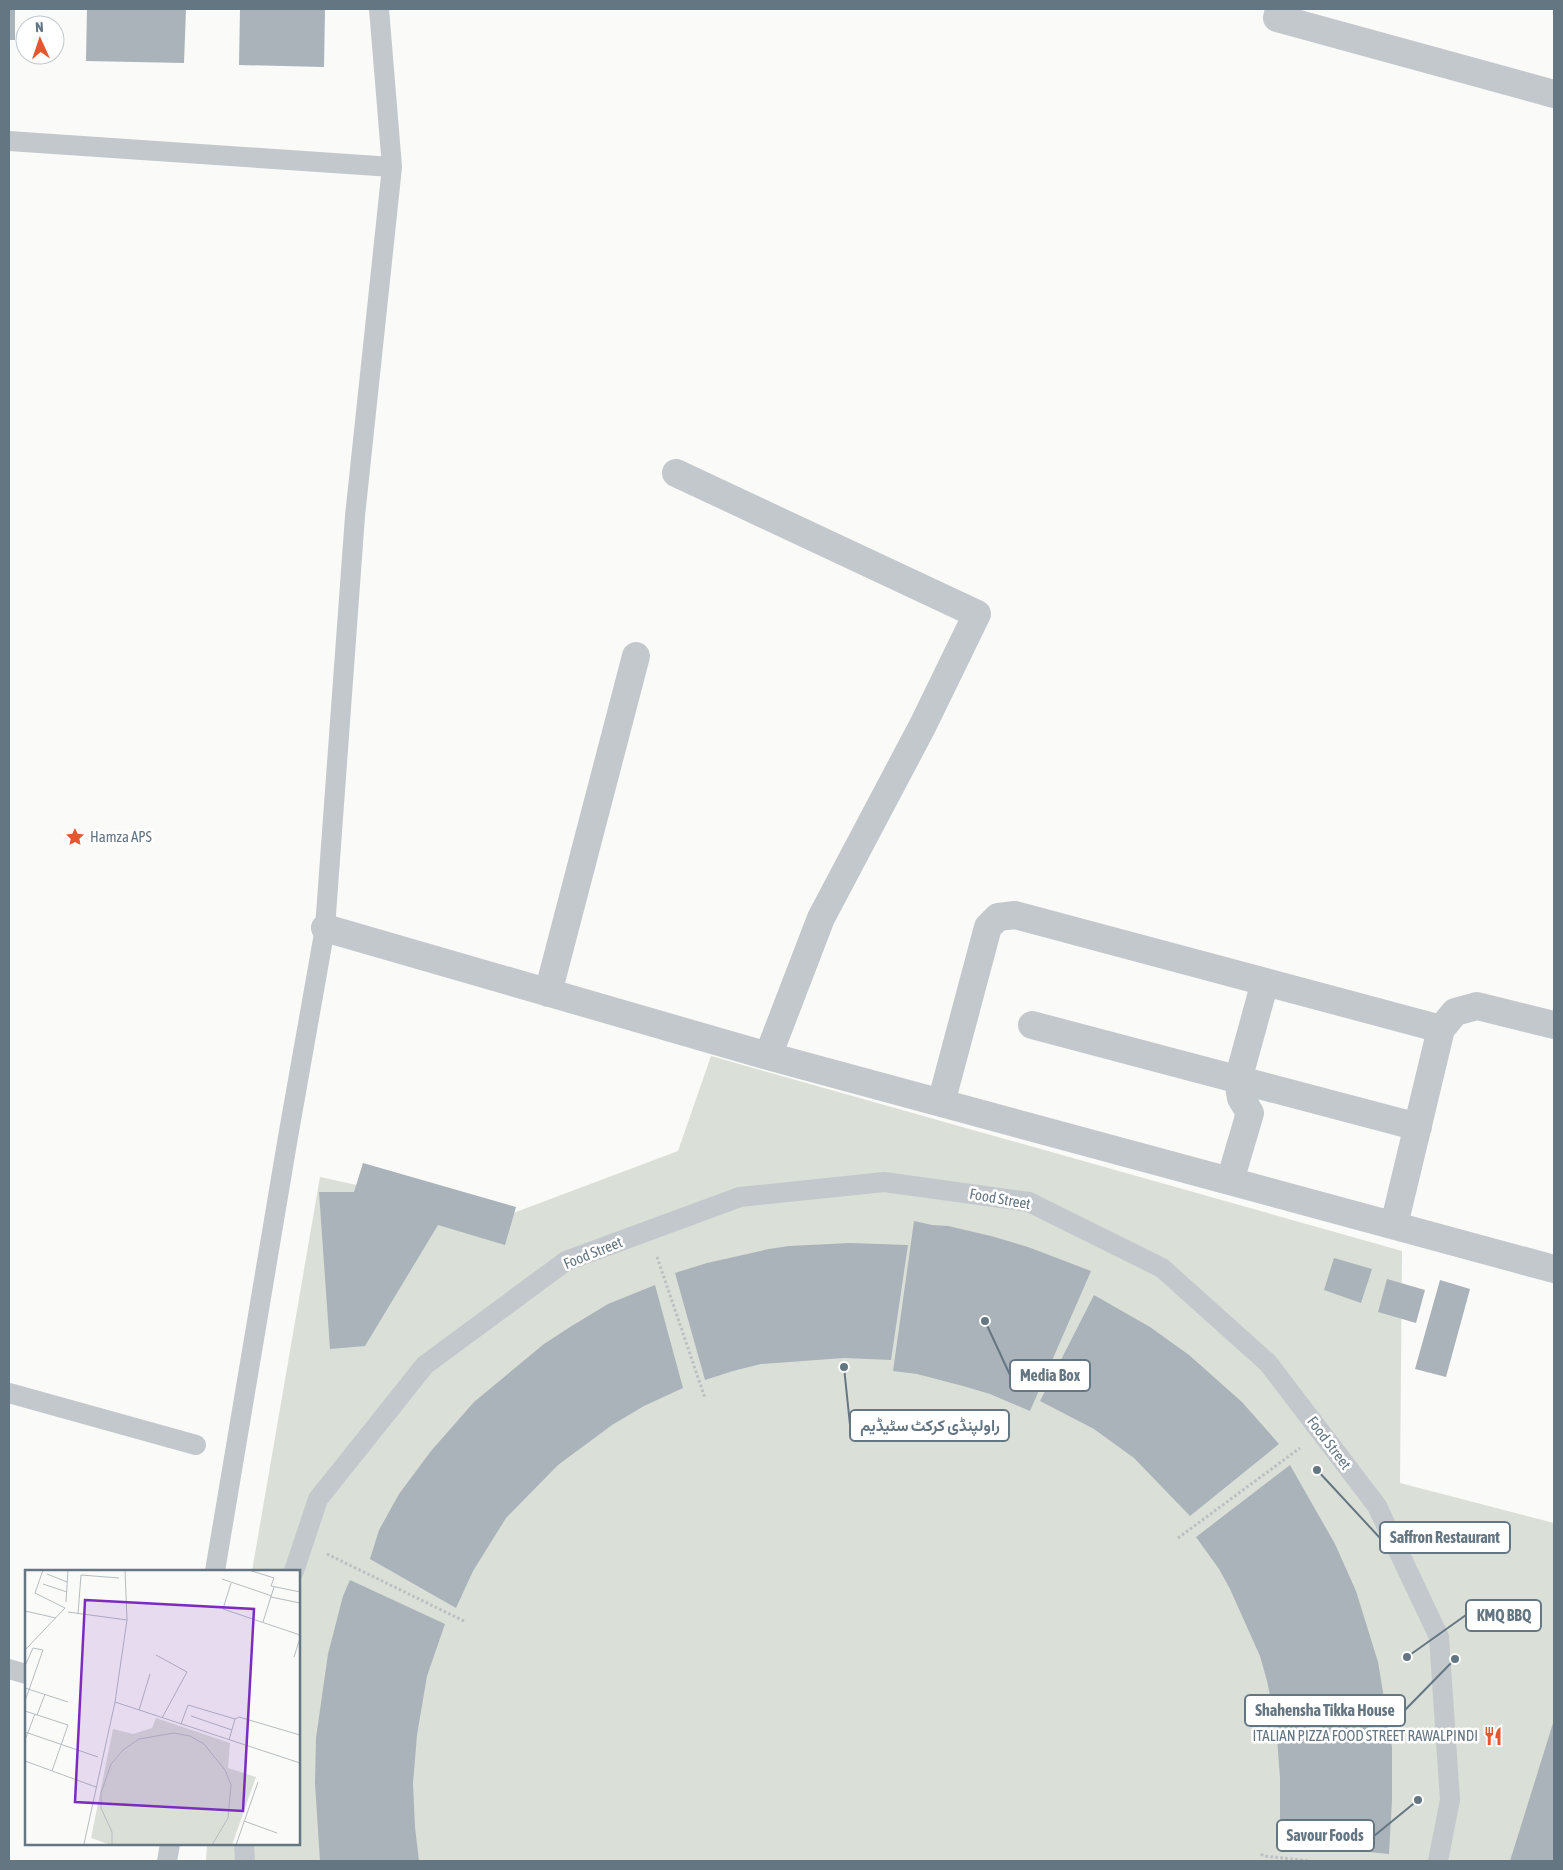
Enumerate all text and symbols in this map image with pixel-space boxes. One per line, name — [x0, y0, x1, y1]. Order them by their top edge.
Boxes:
north arrow — [15, 15, 65, 65]
text: N — [35, 19, 44, 35]
place icon: Hamza APS — [64, 826, 86, 848]
place label: Hamza APS — [90, 828, 152, 845]
street label: Food Street — [968, 1185, 1032, 1212]
street label: Food Street — [561, 1233, 625, 1272]
callout: Media Box — [1010, 1360, 1090, 1391]
text: Media Box — [1020, 1366, 1081, 1384]
callout: راولپنڈی کرکٹ سٹیڈیم — [850, 1410, 1009, 1441]
street label: Food Street — [1304, 1413, 1355, 1473]
text: راولپنڈی کرکٹ سٹیڈیم — [860, 1416, 1000, 1437]
callout: Saffron Restaurant — [1380, 1522, 1510, 1553]
text: Saffron Restaurant — [1390, 1528, 1500, 1546]
inset map — [25, 1570, 300, 1845]
callout: KMQ BBQ — [1466, 1600, 1541, 1631]
text: KMQ BBQ — [1477, 1606, 1532, 1624]
callout: Shahensha Tikka House — [1245, 1695, 1405, 1726]
text: Shahensha Tikka House — [1255, 1701, 1395, 1719]
restaurant icon: ITALIAN PIZZA FOOD STREET RAWALPINDI — [1482, 1725, 1504, 1747]
place label: ITALIAN PIZZA FOOD STREET RAWALPINDI — [1253, 1727, 1478, 1744]
callout: Savour Foods — [1277, 1820, 1374, 1851]
text: Savour Foods — [1286, 1826, 1364, 1844]

